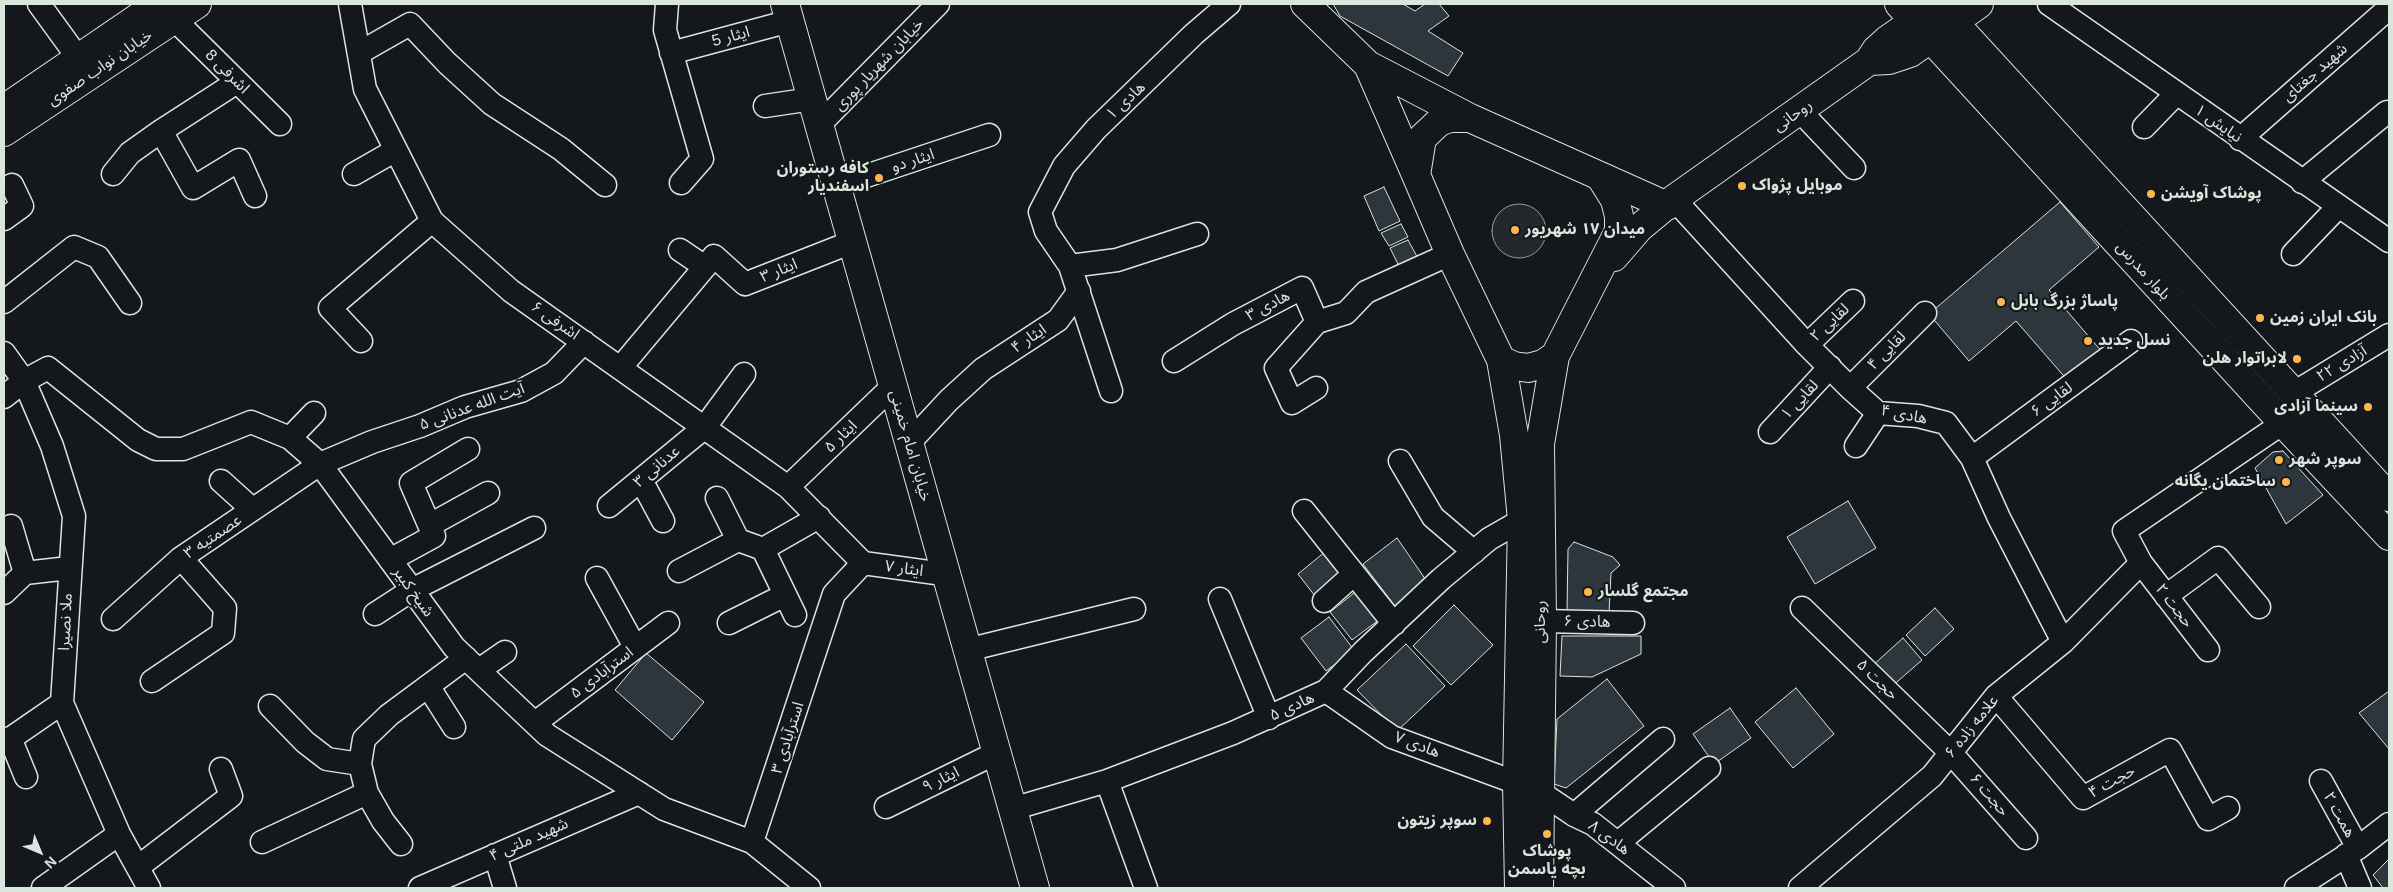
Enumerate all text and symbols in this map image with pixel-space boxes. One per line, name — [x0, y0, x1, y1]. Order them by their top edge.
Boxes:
street label: خیابان شهریار پوری — [830, 15, 928, 115]
street label: ایثار 5 — [710, 23, 752, 51]
street label: خیابان نواب صفوی — [44, 26, 156, 110]
street label: شهید جغتای — [2278, 39, 2352, 107]
street label: اشرفی 8 — [201, 46, 253, 98]
street label: هادی ۱ — [1102, 78, 1150, 124]
street label: روحانی — [1770, 96, 1816, 136]
street label: نیایش ۱ — [2191, 101, 2245, 147]
street label: ایثار دو — [889, 145, 937, 177]
place label: کافه رستوران اسفندیار — [777, 159, 869, 197]
marker: کافه رستوران اسفندیار — [873, 172, 885, 184]
place label: موبایل پژواک — [1752, 176, 1843, 196]
marker: موبایل پژواک — [1736, 180, 1748, 192]
place label: پوشاک آویشن — [2161, 184, 2262, 204]
marker: پوشاک آویشن — [2145, 188, 2157, 200]
place label: میدان ۱۷ شهریور — [1525, 220, 1645, 240]
marker: میدان ۱۷ شهریور — [1509, 224, 1521, 236]
street label: بلوار مدرس — [2112, 238, 2174, 304]
street label: ایثار ۳ — [757, 255, 801, 287]
street label: هادی ۳ — [1243, 286, 1293, 326]
place label: پاساژ بزرگ بابل — [2011, 292, 2118, 312]
marker: پاساژ بزرگ بابل — [1995, 296, 2007, 308]
street label: اشرفی ۶ — [527, 297, 583, 345]
street label: لقایی ۲ — [1806, 300, 1854, 346]
place label: بانک ایران زمین — [2270, 308, 2377, 328]
marker: بانک ایران زمین — [2254, 312, 2266, 324]
street label: ایثار ۴ — [1008, 320, 1050, 358]
street label: لقایی ۴ — [1864, 328, 1910, 374]
place label: نسل جدید — [2098, 331, 2171, 351]
marker: نسل جدید — [2082, 335, 2094, 347]
street label: آزادی ٢٢ — [2313, 341, 2371, 387]
place label: لابراتوار هلن — [2203, 349, 2287, 369]
marker: لابراتوار هلن — [2291, 353, 2303, 365]
street label: لقایی ۱ — [1777, 376, 1823, 424]
street label: لقایی ۶ — [2027, 378, 2077, 422]
street label: آیت الله عدنانی ۵ — [417, 379, 527, 435]
street label: خیابان امام خمینی — [885, 388, 935, 504]
place label: سینما آزادی — [2274, 397, 2358, 417]
street label: هادی ۴ — [1879, 401, 1929, 429]
marker: سینما آزادی — [2362, 401, 2374, 413]
street label: ایثار ۵ — [820, 417, 862, 457]
street label: عدنانی ۳ — [630, 442, 684, 492]
place label: سوپر شهر — [2289, 450, 2362, 470]
marker: سوپر شهر — [2273, 454, 2285, 466]
place label: ساختمان یگانه — [2175, 472, 2276, 492]
marker: ساختمان یگانه — [2280, 476, 2292, 488]
street label: عصمتیه ۳ — [180, 511, 246, 563]
street label: ایثار ۷ — [884, 557, 924, 581]
street label: شیخ کبیر — [388, 563, 438, 621]
street label: حجت ۲ — [2151, 580, 2197, 632]
place label: مجتمع گلسار — [1598, 582, 1689, 602]
marker: مجتمع گلسار — [1582, 586, 1594, 598]
street label: ملا نصیرا — [55, 593, 77, 651]
street label: روحانی — [1531, 600, 1551, 644]
street label: هادی ۶ — [1563, 612, 1611, 632]
street label: استرآبادی ۵ — [567, 643, 637, 703]
street label: حجت ۵ — [1852, 655, 1902, 705]
street label: هادی ۵ — [1267, 688, 1317, 726]
street label: علامه زاده ۶ — [1941, 692, 2003, 762]
street label: استرآبادی ٣ — [767, 700, 809, 776]
street label: هادی ۷ — [1392, 728, 1442, 762]
street label: حجت ۴ — [2085, 761, 2139, 803]
street label: ایثار ۹ — [919, 763, 963, 797]
street label: حجت ۶ — [1965, 770, 2013, 820]
street label: همت ۲ — [2319, 789, 2359, 841]
place label: سوپر زیتون — [1397, 811, 1477, 831]
street label: شهید ملتی ۴ — [487, 814, 571, 866]
marker: سوپر زیتون — [1481, 815, 1493, 827]
street label: هادی ۸ — [1584, 816, 1634, 860]
north arrow — [15, 827, 65, 877]
marker: پوشاک بچه یاسمن — [1541, 828, 1553, 840]
place label: پوشاک بچه یاسمن — [1508, 842, 1586, 880]
text: N — [41, 853, 60, 872]

